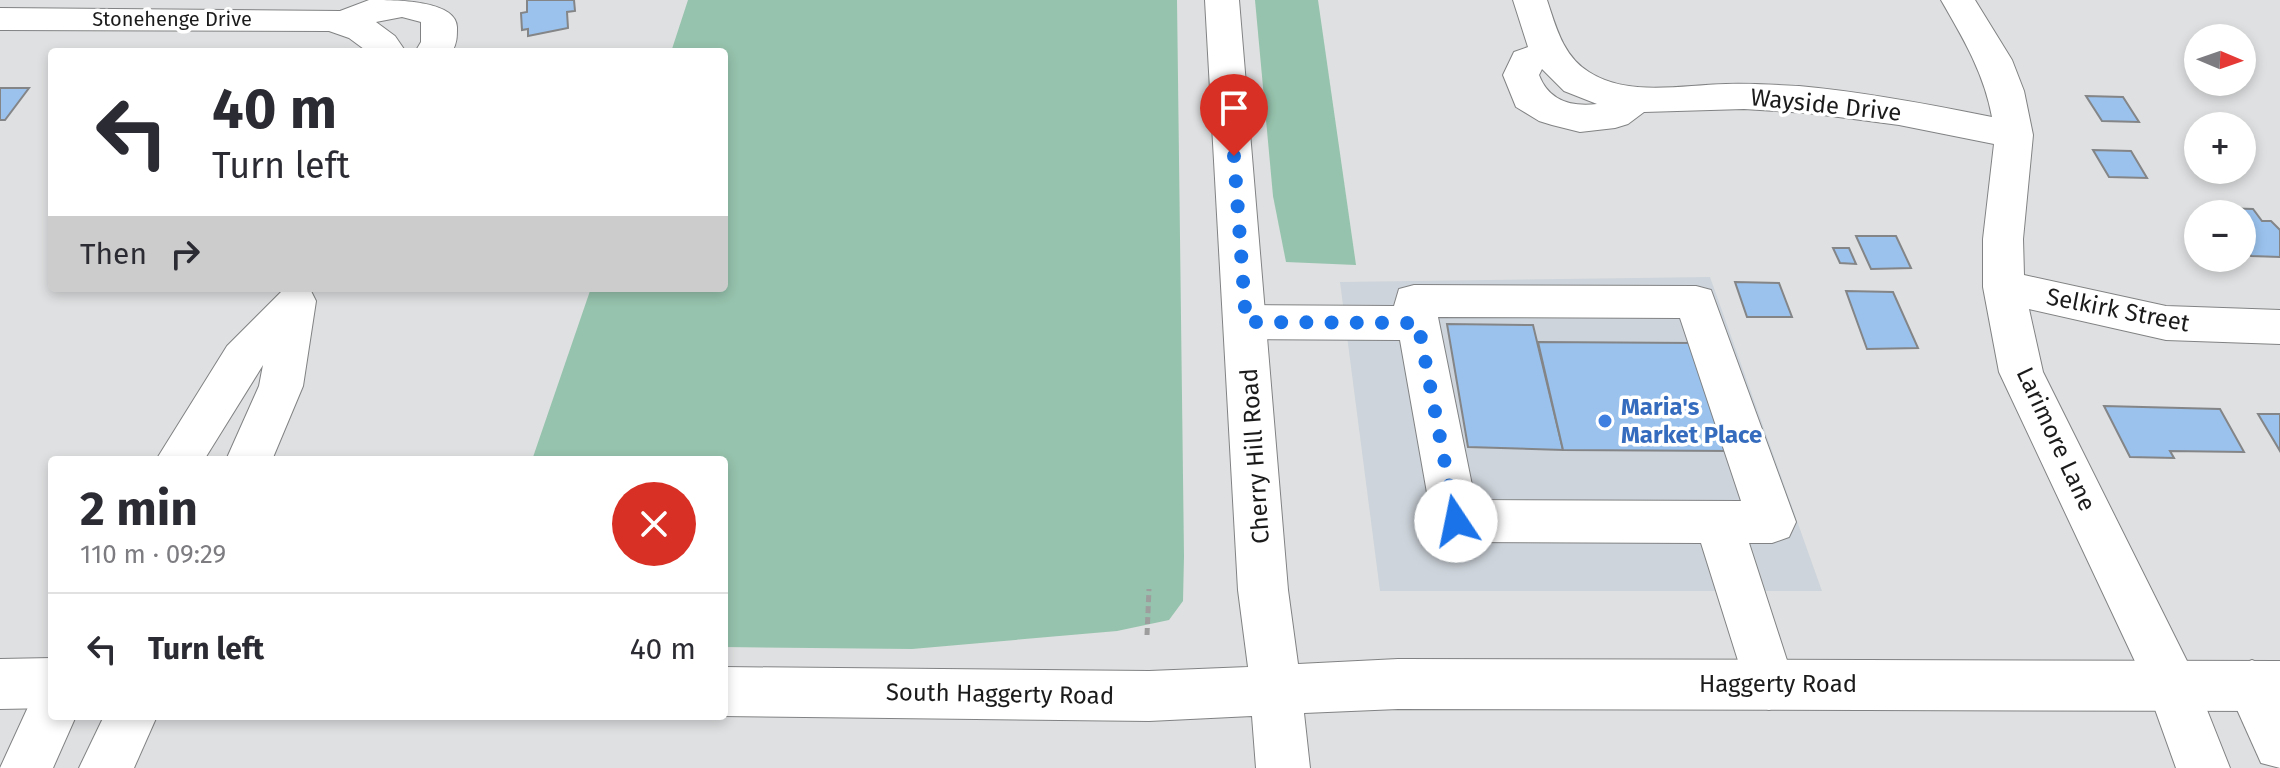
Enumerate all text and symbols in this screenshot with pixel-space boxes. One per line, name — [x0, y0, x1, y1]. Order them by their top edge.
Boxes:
street label: Stonehenge Drive — [92, 7, 252, 31]
north arrow — [2184, 24, 2256, 96]
map controls — [2184, 24, 2256, 272]
pin — [1200, 74, 1268, 156]
text: 40 m — [212, 76, 337, 143]
icon: left — [80, 80, 184, 184]
street label: Wayside Drive — [1749, 83, 1903, 127]
icon: arrive — [1212, 86, 1256, 130]
button: + — [2184, 112, 2256, 184]
text: Turn left — [212, 144, 350, 188]
button: − — [2184, 200, 2256, 272]
icon: right — [163, 232, 207, 276]
text: Then — [80, 236, 147, 272]
street label: Selkirk Street — [2044, 282, 2192, 338]
street label: Larimore Lane — [2010, 363, 2102, 515]
street label: Cherry Hill Road — [1235, 367, 1275, 545]
place label: Maria's Market Place — [1621, 393, 1762, 449]
marker: Maria's Market Place — [1596, 412, 1614, 430]
position arrow — [1414, 479, 1498, 563]
text: 2 min — [80, 480, 198, 538]
button: close — [612, 482, 696, 566]
text: 110 m · 09:29 — [80, 539, 226, 570]
icon: left — [80, 627, 124, 671]
text: Turn left — [148, 631, 264, 667]
text: 40 m — [630, 631, 696, 667]
street label: Haggerty Road — [1699, 670, 1857, 698]
street label: South Haggerty Road — [886, 678, 1114, 710]

